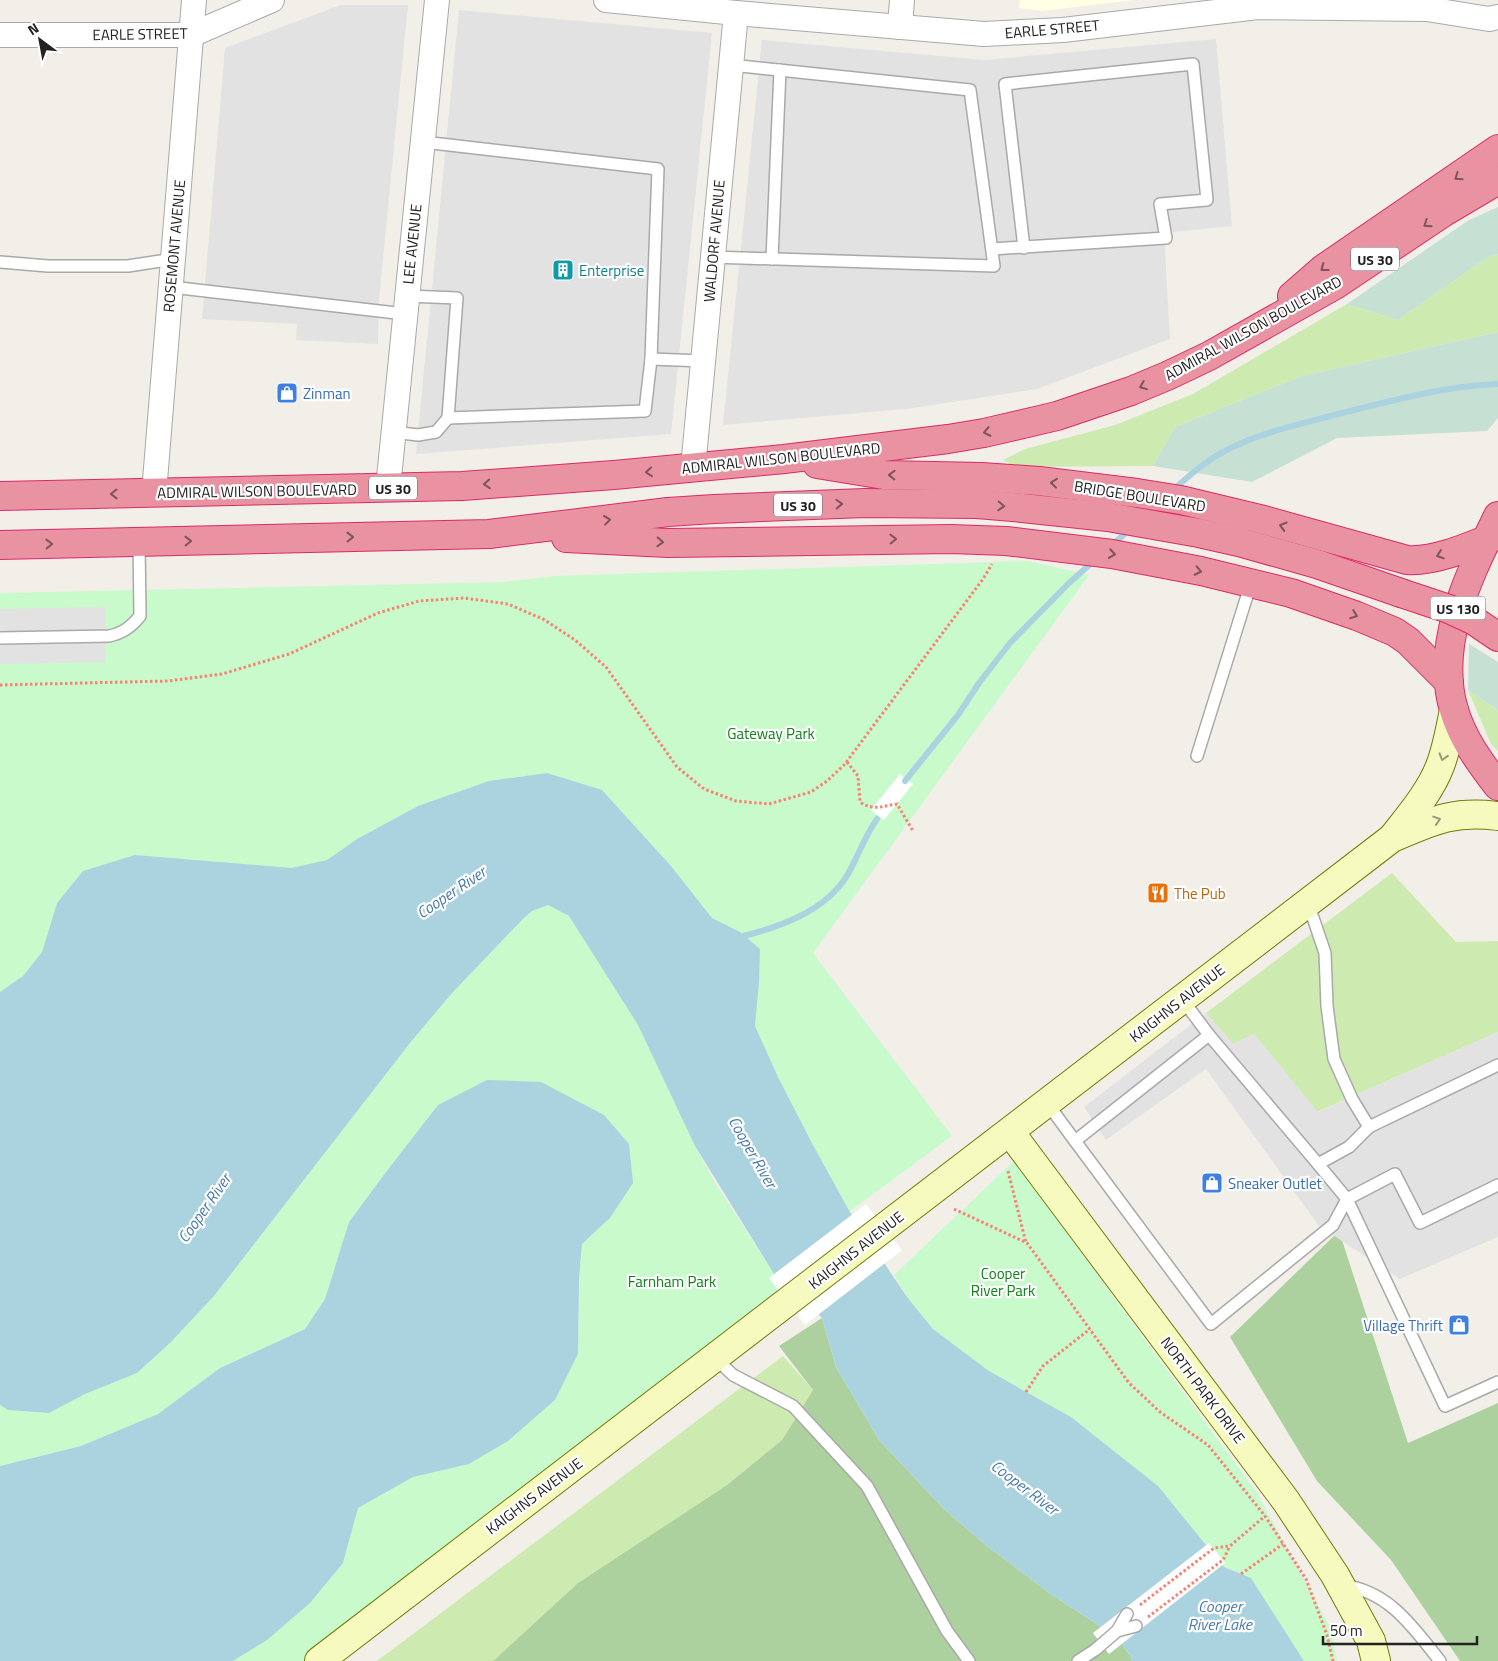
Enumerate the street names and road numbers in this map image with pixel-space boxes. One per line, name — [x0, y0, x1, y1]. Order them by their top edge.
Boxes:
street label: EARLE STREET — [1004, 13, 1100, 45]
street label: EARLE STREET — [92, 22, 188, 46]
street label: ROSEMONT AVENUE — [157, 179, 191, 313]
street label: WALDORF AVENUE — [697, 179, 731, 303]
street label: LEE AVENUE — [396, 203, 428, 285]
road number: US 30 — [1351, 248, 1399, 270]
street label: ADMIRAL WILSON BOULEVARD — [1160, 270, 1346, 386]
street label: ADMIRAL WILSON BOULEVARD — [681, 436, 881, 480]
street label: BRIDGE BOULEVARD — [1072, 474, 1208, 518]
road number: US 30 — [369, 476, 417, 499]
street label: ADMIRAL WILSON BOULEVARD — [157, 478, 357, 504]
road number: US 30 — [774, 494, 822, 516]
road number: US 130 — [1430, 596, 1486, 620]
street label: KAIGHNS AVENUE — [1124, 958, 1230, 1048]
street label: KAIGHNS AVENUE — [803, 1205, 909, 1295]
street label: NORTH PARK DRIVE — [1155, 1332, 1251, 1448]
street label: KAIGHNS AVENUE — [481, 1452, 587, 1540]

